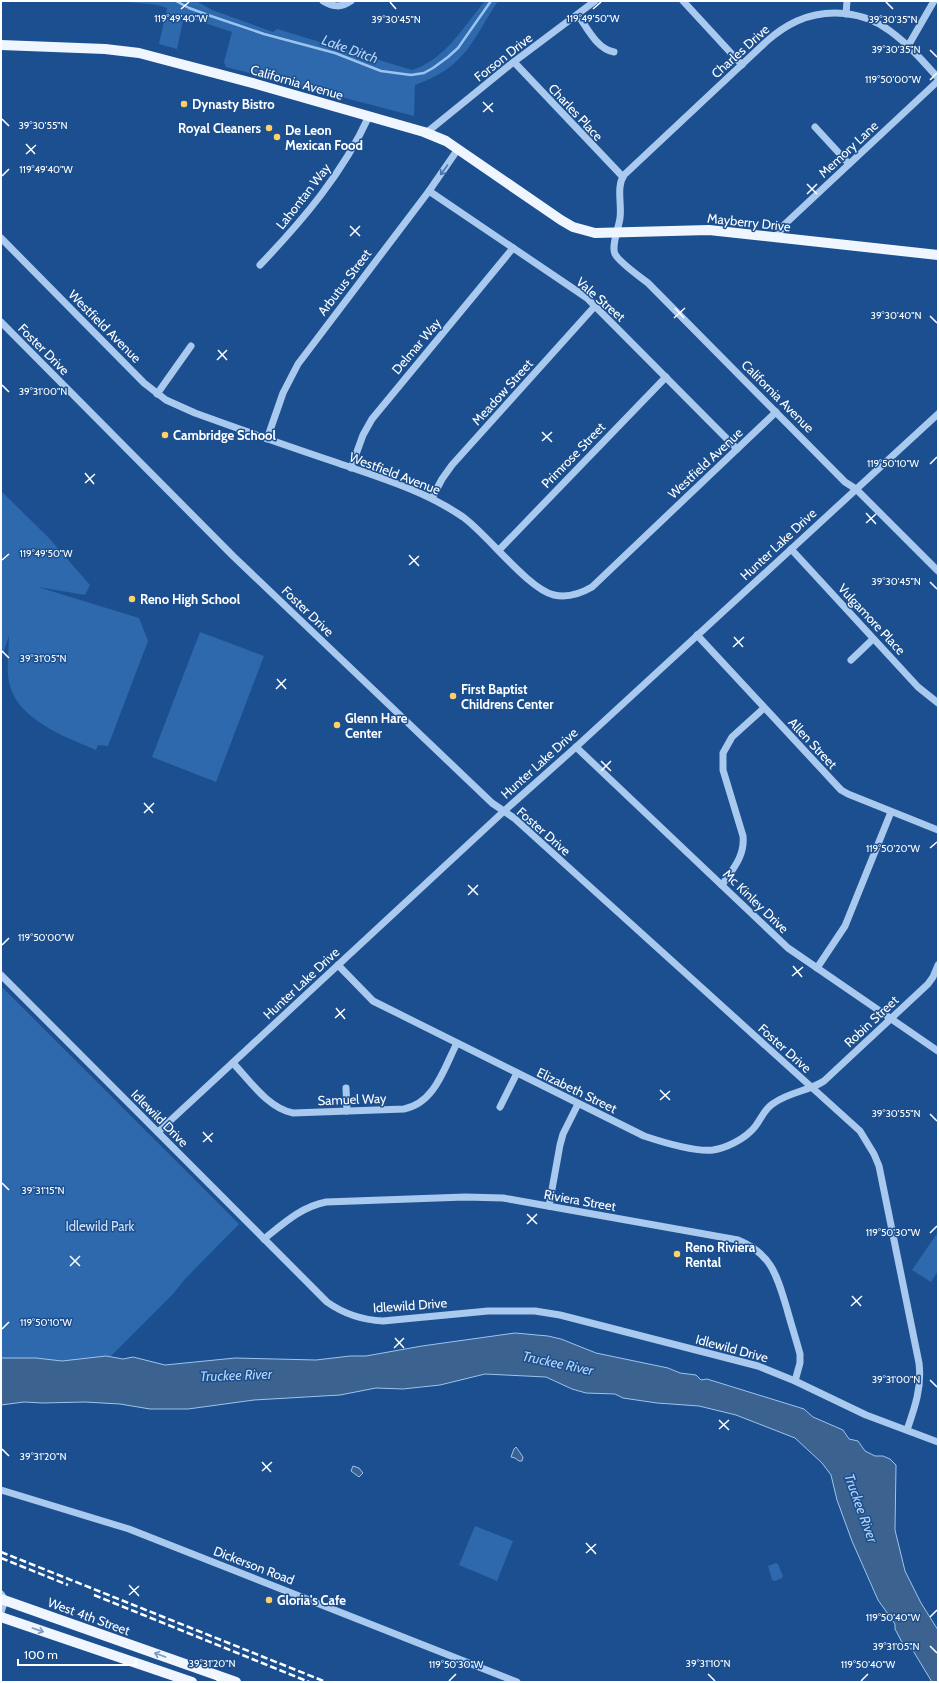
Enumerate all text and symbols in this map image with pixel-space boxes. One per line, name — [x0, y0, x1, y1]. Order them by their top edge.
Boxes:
text: 119°49'40"W — [154, 12, 208, 25]
text: 119°49'50"W — [566, 12, 620, 25]
text: 39°30'45"N — [371, 13, 421, 26]
text: 39°30'35"N — [868, 13, 918, 26]
street label: Charles Drive — [708, 21, 773, 81]
street label: Forson Drive — [471, 29, 536, 85]
water label: Lake Ditch — [319, 31, 381, 67]
text: 39°30'35"N — [871, 43, 921, 56]
street label: California Avenue — [249, 61, 346, 103]
text: 119°50'00"W — [865, 73, 921, 86]
street label: Charles Place — [545, 80, 607, 144]
place label: Dynasty Bistro — [192, 96, 275, 112]
marker: Dynasty Bistro — [179, 99, 189, 109]
street label: Memory Lane — [815, 117, 881, 181]
text: 39°30'55"N — [18, 119, 68, 132]
place label: Royal Cleaners — [178, 120, 261, 136]
place label: De Leon Mexican Food — [285, 122, 363, 153]
marker: Royal Cleaners — [264, 123, 274, 133]
marker: De Leon Mexican Food — [272, 132, 282, 142]
street label: Lahontan Way — [272, 160, 334, 232]
text: 119°49'40"W — [19, 163, 73, 176]
one-way arrow — [439, 165, 448, 176]
street label: Mayberry Drive — [707, 210, 792, 234]
street label: Arbutus Street — [314, 245, 375, 318]
street label: Vale Street — [573, 273, 629, 325]
street label: Westfield Avenue — [65, 286, 145, 366]
text: 39°30'40"N — [871, 309, 921, 322]
street label: Delmar Way — [388, 314, 444, 377]
street label: Foster Drive — [15, 320, 73, 378]
street label: Meadow Street — [468, 355, 536, 428]
street label: California Avenue — [738, 356, 818, 436]
text: 39°31'00"N — [19, 385, 67, 398]
street label: Primrose Street — [538, 418, 609, 491]
street label: Westfield Avenue — [664, 424, 746, 502]
place label: Cambridge School — [173, 427, 276, 443]
marker: Cambridge School — [160, 430, 170, 440]
street label: Westfield Avenue — [347, 448, 443, 498]
text: 119°50'10"W — [867, 457, 920, 470]
street label: Hunter Lake Drive — [737, 504, 820, 583]
text: 119°49'50"W — [19, 547, 73, 560]
text: 39°30'45"N — [871, 575, 921, 588]
street label: Vulgamore Place — [835, 580, 909, 658]
street label: Foster Drive — [279, 582, 338, 640]
place label: Reno High School — [140, 591, 241, 607]
marker: Reno High School — [127, 594, 137, 604]
text: 39°31'05"N — [19, 652, 67, 665]
place label: First Baptist Childrens Center — [461, 681, 554, 712]
marker: First Baptist Childrens Center — [448, 691, 458, 701]
place label: Glenn Hare Center — [345, 710, 408, 741]
street label: Allen Street — [785, 714, 841, 772]
marker: Glenn Hare Center — [332, 720, 342, 730]
street label: Hunter Lake Drive — [497, 724, 581, 802]
street label: Foster Drive — [514, 803, 574, 859]
text: 119°50'20"W — [866, 842, 921, 855]
street label: Mc Kinley Drive — [720, 866, 792, 937]
text: 119°50'00"W — [18, 931, 74, 944]
street label: Hunter Lake Drive — [260, 943, 343, 1022]
street label: Robin Street — [841, 991, 902, 1050]
street label: Foster Drive — [755, 1020, 815, 1076]
street label: Elizabeth Street — [534, 1064, 620, 1117]
street label: Idlewild Drive — [128, 1086, 192, 1150]
street label: Samuel Way — [317, 1090, 387, 1108]
text: 39°30'55"N — [871, 1107, 921, 1120]
text: 39°31'15"N — [21, 1184, 65, 1197]
street label: Riviera Street — [543, 1186, 618, 1214]
park label: Idlewild Park — [66, 1218, 135, 1234]
text: 119°50'30"W — [866, 1226, 921, 1239]
place label: Reno Riviera Rental — [685, 1239, 756, 1270]
marker: Reno Riviera Rental — [672, 1249, 682, 1259]
street label: Idlewild Drive — [372, 1294, 448, 1316]
text: 119°50'10"W — [20, 1316, 73, 1329]
street label: Idlewild Drive — [694, 1331, 770, 1365]
water label: Truckee River — [521, 1347, 596, 1379]
water label: Truckee River — [200, 1365, 273, 1385]
text: 39°31'00"N — [872, 1373, 920, 1386]
text: 39°31'20"N — [20, 1450, 66, 1463]
water label: Truckee River — [840, 1471, 882, 1546]
street label: Dickerson Road — [211, 1542, 297, 1588]
place label: Gloria's Cafe — [277, 1592, 346, 1608]
street label: West 4th Street — [46, 1594, 133, 1639]
marker: Gloria's Cafe — [264, 1595, 274, 1605]
text: 119°50'40"W — [866, 1611, 921, 1624]
one-way arrow — [31, 1627, 44, 1634]
text: 39°31'05"N — [872, 1640, 920, 1653]
scale bar — [18, 1641, 136, 1667]
text: 100 m — [24, 1647, 58, 1662]
one-way arrow — [154, 1651, 167, 1658]
text: 39°31'20"N — [189, 1657, 235, 1670]
text: 39°31'10"N — [686, 1657, 730, 1670]
text: 119°50'30"W — [429, 1658, 484, 1671]
text: 119°50'40"W — [841, 1658, 896, 1671]

